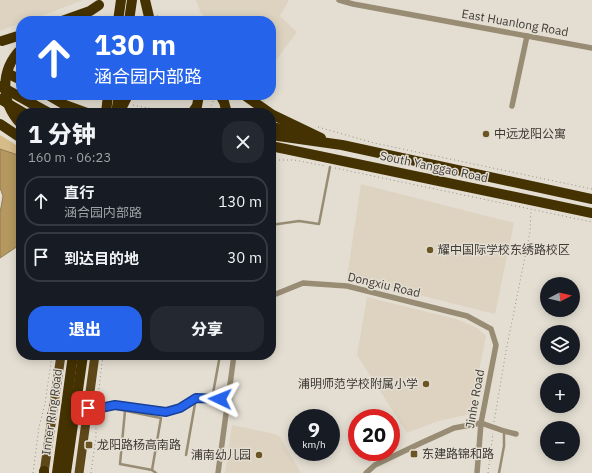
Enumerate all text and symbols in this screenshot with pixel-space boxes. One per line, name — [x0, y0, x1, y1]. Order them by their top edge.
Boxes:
street label: East Huanlong Road — [460, 6, 570, 39]
text: 130 m — [94, 26, 176, 63]
icon: ahead — [28, 32, 80, 84]
text: 涵合园内部路 — [94, 65, 202, 88]
text: 1 分钟 — [28, 118, 96, 150]
button: close — [222, 121, 264, 163]
place label: 中远龙阳公寓 — [494, 126, 566, 141]
marker: 中远龙阳公寓 — [481, 129, 491, 139]
street label: South Yanggao Road — [379, 148, 490, 185]
text: 160 m · 06:23 — [28, 149, 111, 166]
text: 直行 — [64, 183, 94, 202]
icon: ahead — [30, 190, 52, 212]
text: 130 m — [218, 192, 262, 211]
text: 涵合园内部路 — [64, 204, 142, 221]
place label: 耀中国际学校东绣路校区 — [438, 242, 570, 257]
marker: 耀中国际学校东绣路校区 — [425, 245, 435, 255]
icon: arrive — [30, 246, 52, 268]
text: 30 m — [227, 248, 262, 267]
text: 到达目的地 — [64, 249, 139, 268]
street label: Dongxiu Road — [346, 269, 422, 300]
north arrow — [540, 277, 580, 317]
map controls — [540, 277, 580, 461]
button: 退出 — [28, 306, 142, 352]
button: 分享 — [150, 306, 264, 352]
button: layers — [540, 325, 580, 365]
street label: Inner Ring Road — [38, 368, 65, 456]
street label: Jinhe Road — [462, 368, 487, 430]
button: + — [540, 373, 580, 413]
place label: 浦明师范学校附属小学 — [298, 376, 418, 391]
position arrow — [199, 378, 241, 420]
marker: 浦明师范学校附属小学 — [421, 379, 431, 389]
pin — [71, 391, 105, 425]
icon: arrive — [77, 397, 99, 419]
speed limit sign: 20 — [348, 409, 400, 461]
text: 9 — [308, 416, 320, 443]
button: − — [540, 421, 580, 461]
place label: 龙阳路杨高南路 — [97, 437, 181, 452]
text: km/h — [302, 438, 326, 451]
marker: 龙阳路杨高南路 — [84, 440, 94, 450]
place label: 东建路锦和路 — [422, 446, 494, 461]
place label: 浦南幼儿园 — [191, 447, 251, 462]
marker: 东建路锦和路 — [409, 449, 419, 459]
marker: 浦南幼儿园 — [254, 450, 264, 460]

